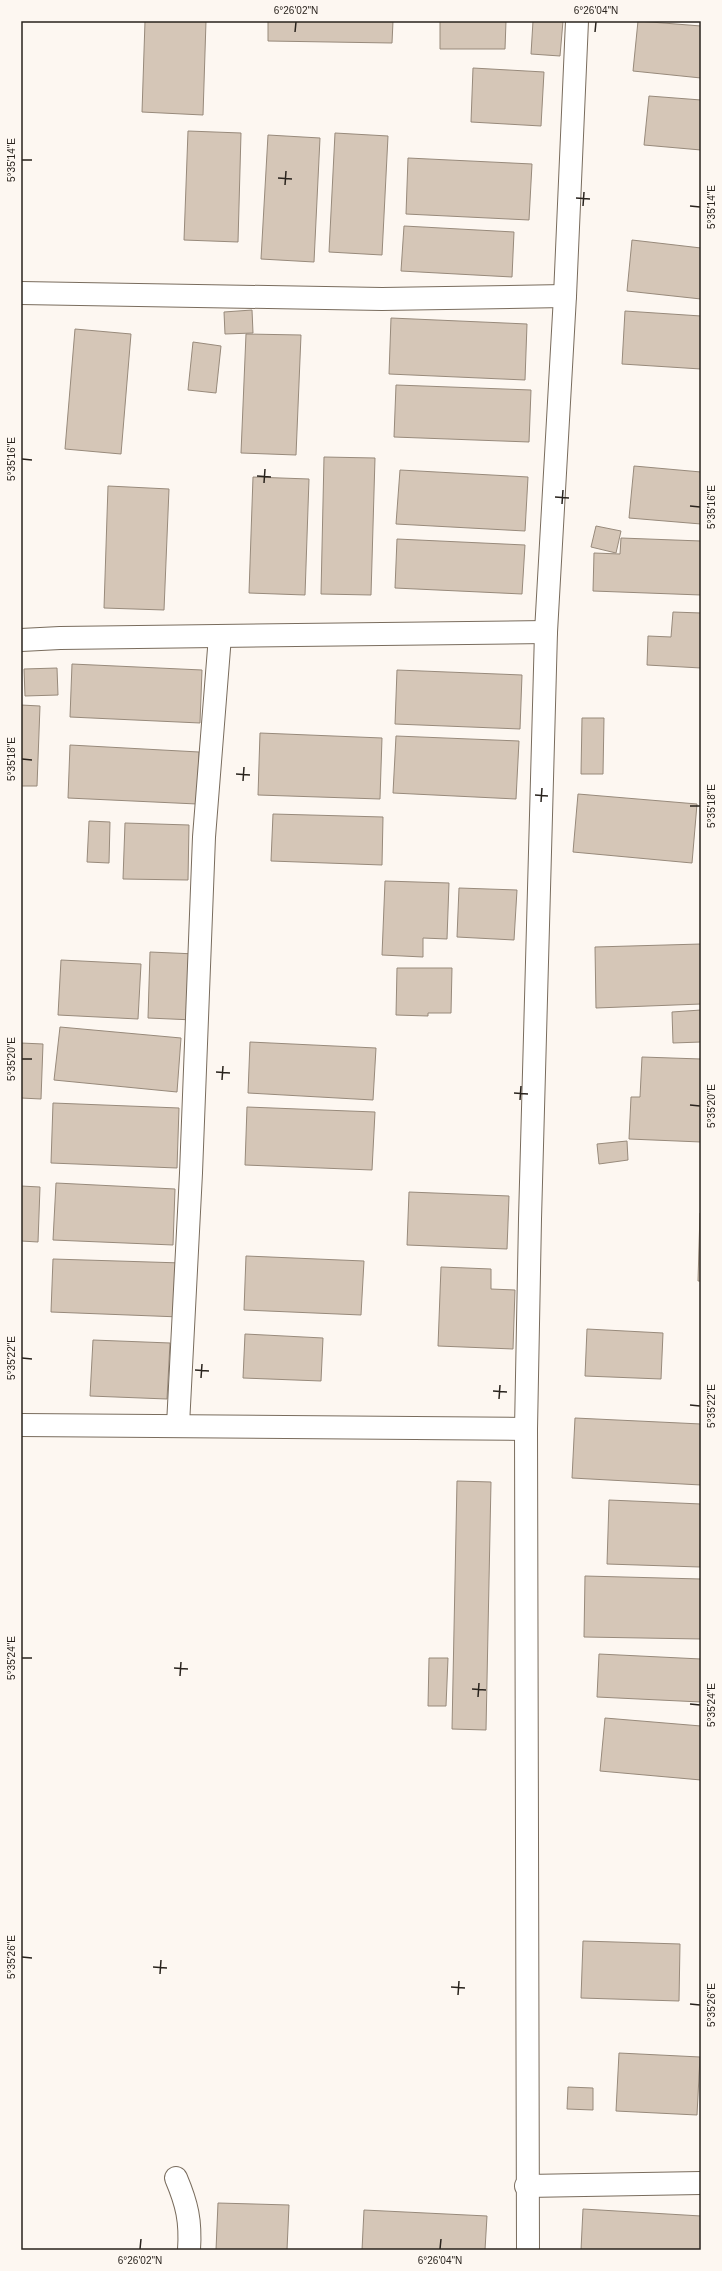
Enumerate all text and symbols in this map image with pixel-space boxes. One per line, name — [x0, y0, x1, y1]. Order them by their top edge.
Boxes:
text: 6°26'02"N — [274, 5, 318, 16]
text: 6°26'04"N — [574, 5, 618, 16]
text: 5°35'14"E — [6, 138, 17, 182]
text: 5°35'14"E — [706, 185, 717, 229]
text: 5°35'16"E — [6, 437, 17, 481]
text: 5°35'16"E — [706, 485, 717, 529]
text: 5°35'18"E — [6, 737, 17, 781]
text: 5°35'18"E — [706, 784, 717, 828]
text: 5°35'20"E — [6, 1037, 17, 1081]
text: 5°35'20"E — [706, 1084, 717, 1128]
text: 5°35'22"E — [6, 1336, 17, 1380]
text: 5°35'22"E — [706, 1384, 717, 1428]
text: 5°35'24"E — [6, 1636, 17, 1680]
text: 5°35'24"E — [706, 1683, 717, 1727]
text: 5°35'26"E — [6, 1935, 17, 1979]
text: 5°35'26"E — [706, 1983, 717, 2027]
text: 6°26'02"N — [118, 2255, 162, 2266]
text: 6°26'04"N — [418, 2255, 462, 2266]

